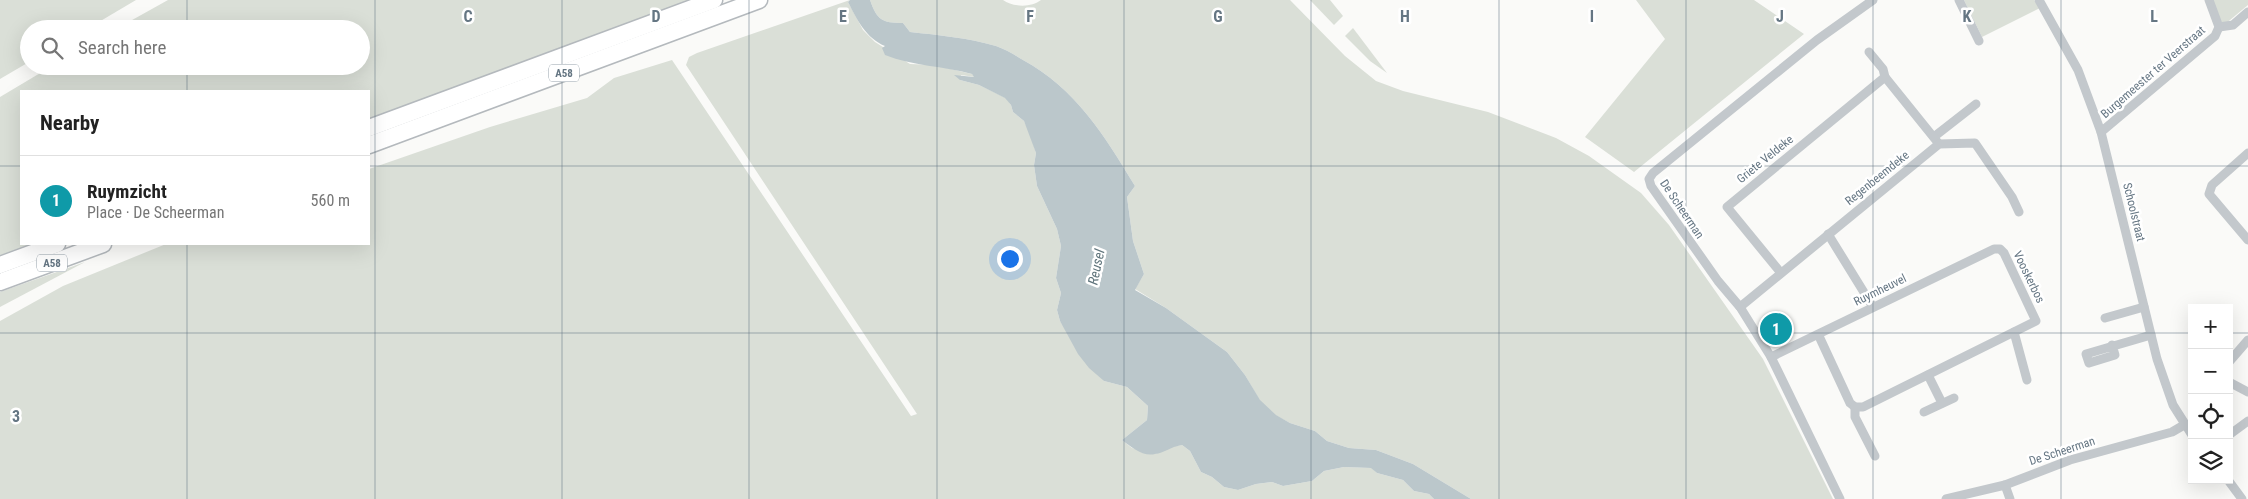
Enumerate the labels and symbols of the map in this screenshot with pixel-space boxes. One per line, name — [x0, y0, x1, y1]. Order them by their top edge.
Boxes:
text: C — [463, 7, 473, 26]
text: D — [651, 7, 661, 26]
text: E — [839, 7, 847, 26]
text: F — [1026, 7, 1034, 26]
text: G — [1213, 7, 1223, 26]
text: H — [1400, 7, 1410, 26]
text: I — [1590, 7, 1594, 26]
text: J — [1776, 7, 1784, 26]
text: K — [1963, 7, 1972, 26]
text: L — [2150, 7, 2158, 26]
street label: Burgemeester ter Veerstraat — [2098, 23, 2208, 121]
road number: A58 — [549, 64, 579, 82]
street label: Griete Veldeke — [1734, 132, 1796, 186]
street label: Regenbeemdeke — [1842, 148, 1912, 208]
street label: De Scheerman — [1657, 177, 1707, 241]
street label: Schoolstraat — [2120, 181, 2148, 243]
your location — [997, 246, 1023, 272]
water label: Reusel — [1084, 247, 1108, 286]
street label: Vooskerbos — [2010, 249, 2048, 305]
road number: A58 — [37, 254, 67, 272]
street label: Ruymheuvel — [1851, 271, 1909, 309]
pin: 1 — [1760, 310, 1792, 348]
text: 3 — [12, 407, 20, 426]
street label: De Scheerman — [2027, 434, 2097, 468]

